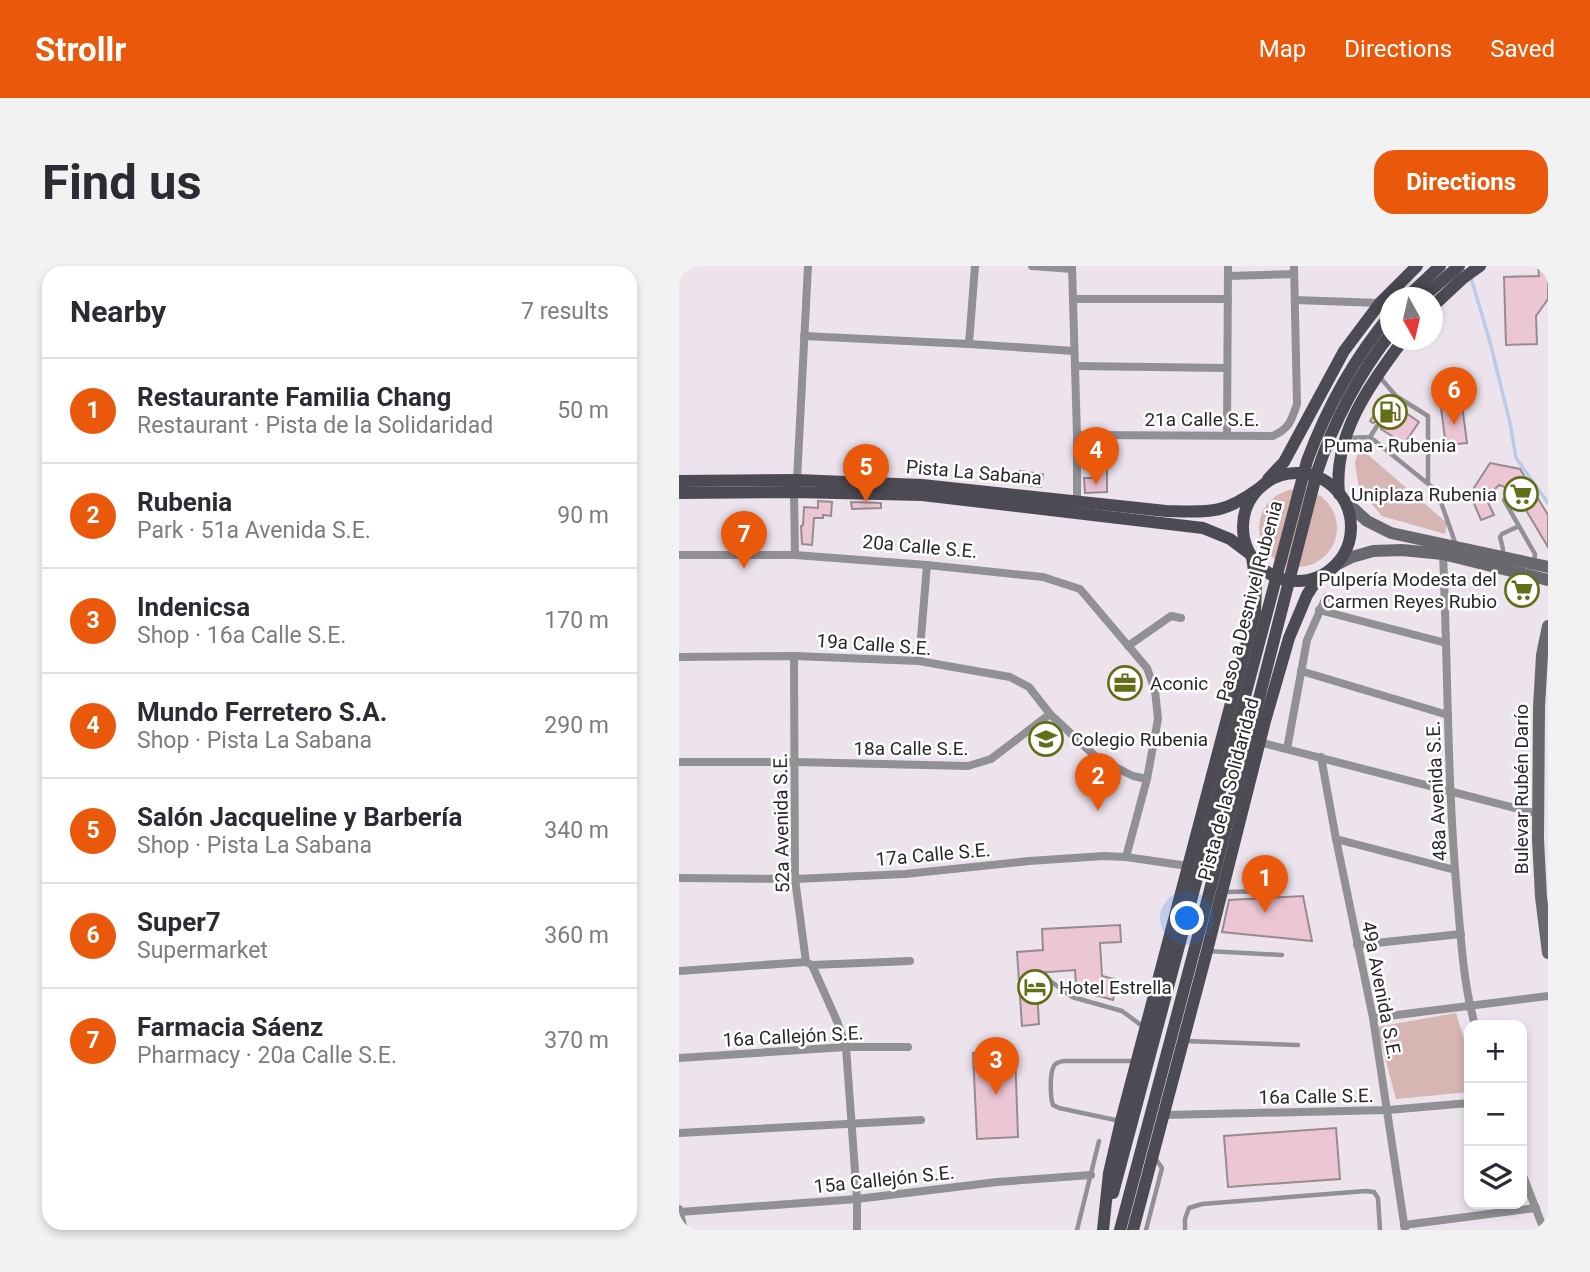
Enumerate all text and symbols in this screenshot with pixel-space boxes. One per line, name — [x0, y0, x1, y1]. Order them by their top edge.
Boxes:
text: Strollr — [35, 30, 126, 69]
text: Map — [1259, 35, 1306, 63]
text: Directions — [1344, 35, 1452, 63]
text: Saved — [1490, 35, 1555, 63]
button: Directions — [1374, 150, 1548, 214]
text: Find us — [42, 154, 202, 211]
north arrow — [1380, 287, 1443, 350]
text: Nearby — [70, 294, 166, 329]
text: 7 results — [521, 298, 609, 325]
pin: 6 — [1431, 367, 1477, 425]
text: Restaurante Familia Chang — [137, 382, 451, 412]
fuel station icon: Puma - Rubenia — [1371, 393, 1409, 431]
text: 1 — [86, 397, 100, 424]
text: 50 m — [557, 397, 609, 424]
street label: 21a Calle S.E. — [1144, 408, 1260, 431]
text: Restaurant · Pista de la Solidaridad — [137, 412, 493, 439]
pin: 4 — [1073, 427, 1119, 485]
place label: Puma - Rubenia — [1324, 434, 1456, 457]
pin: 5 — [843, 444, 889, 502]
street label: Pista La Sabana — [905, 455, 1043, 490]
supermarket icon: Uniplaza Rubenia — [1502, 475, 1540, 513]
place label: Uniplaza Rubenia — [1351, 483, 1497, 506]
text: Rubenia — [137, 487, 232, 517]
street label: Paso a Desnivel Rubenia — [1212, 498, 1287, 704]
text: 2 — [86, 502, 100, 529]
text: 90 m — [557, 502, 609, 529]
pin: 7 — [721, 511, 767, 569]
text: Park · 51a Avenida S.E. — [137, 517, 371, 544]
street label: 20a Calle S.E. — [862, 530, 978, 563]
place label: Pulpería Modesta del Carmen Reyes Rubio — [1318, 568, 1497, 613]
supermarket icon: Pulpería Modesta del Carmen Reyes Rubio — [1503, 571, 1541, 609]
text: Indenicsa — [137, 592, 250, 622]
text: 3 — [86, 607, 100, 634]
text: 170 m — [544, 607, 609, 634]
text: Shop · 16a Calle S.E. — [137, 622, 346, 649]
street label: 19a Calle S.E. — [816, 629, 932, 660]
office icon: Aconic — [1106, 664, 1144, 702]
place label: Aconic — [1150, 672, 1208, 695]
street label: Pista de la Solidaridad — [1193, 695, 1264, 883]
text: Mundo Ferretero S.A. — [137, 697, 387, 727]
street label: Bulevar Rubén Darío — [1510, 704, 1533, 874]
text: 4 — [86, 712, 100, 739]
text: 290 m — [544, 712, 609, 739]
school or university icon: Colegio Rubenia — [1027, 720, 1065, 758]
street label: 48a Avenida S.E. — [1421, 720, 1452, 862]
text: Shop · Pista La Sabana — [137, 727, 372, 754]
place label: Colegio Rubenia — [1071, 728, 1208, 751]
street label: 18a Calle S.E. — [853, 737, 969, 760]
street label: 52a Avenida S.E. — [769, 753, 794, 893]
pin: 2 — [1075, 753, 1121, 811]
text: Salón Jacqueline y Barbería — [137, 802, 462, 832]
text: 5 — [86, 817, 100, 844]
text: 340 m — [544, 817, 609, 844]
text: Shop · Pista La Sabana — [137, 832, 372, 859]
street label: 17a Calle S.E. — [875, 838, 991, 871]
pin: 1 — [1242, 855, 1288, 913]
your location — [1170, 901, 1204, 935]
text: Super7 — [137, 907, 221, 937]
street label: 49a Avenida S.E. — [1357, 919, 1406, 1061]
text: 6 — [86, 922, 100, 949]
text: 360 m — [544, 922, 609, 949]
text: Supermarket — [137, 937, 268, 964]
hotel icon: Hotel Estrella — [1016, 968, 1054, 1006]
place label: Hotel Estrella — [1059, 976, 1172, 999]
text: Farmacia Sáenz — [137, 1012, 323, 1042]
map controls — [1464, 1020, 1527, 1209]
button: + — [1464, 1020, 1527, 1083]
street label: 16a Callejón S.E. — [722, 1021, 864, 1052]
text: 7 — [86, 1027, 100, 1054]
text: 370 m — [544, 1027, 609, 1054]
pin: 3 — [973, 1037, 1019, 1095]
text: Pharmacy · 20a Calle S.E. — [137, 1042, 397, 1069]
button: − — [1464, 1083, 1527, 1146]
street label: 16a Calle S.E. — [1258, 1084, 1374, 1109]
button: layers — [1464, 1146, 1527, 1209]
street label: 15a Callejón S.E. — [813, 1161, 955, 1198]

